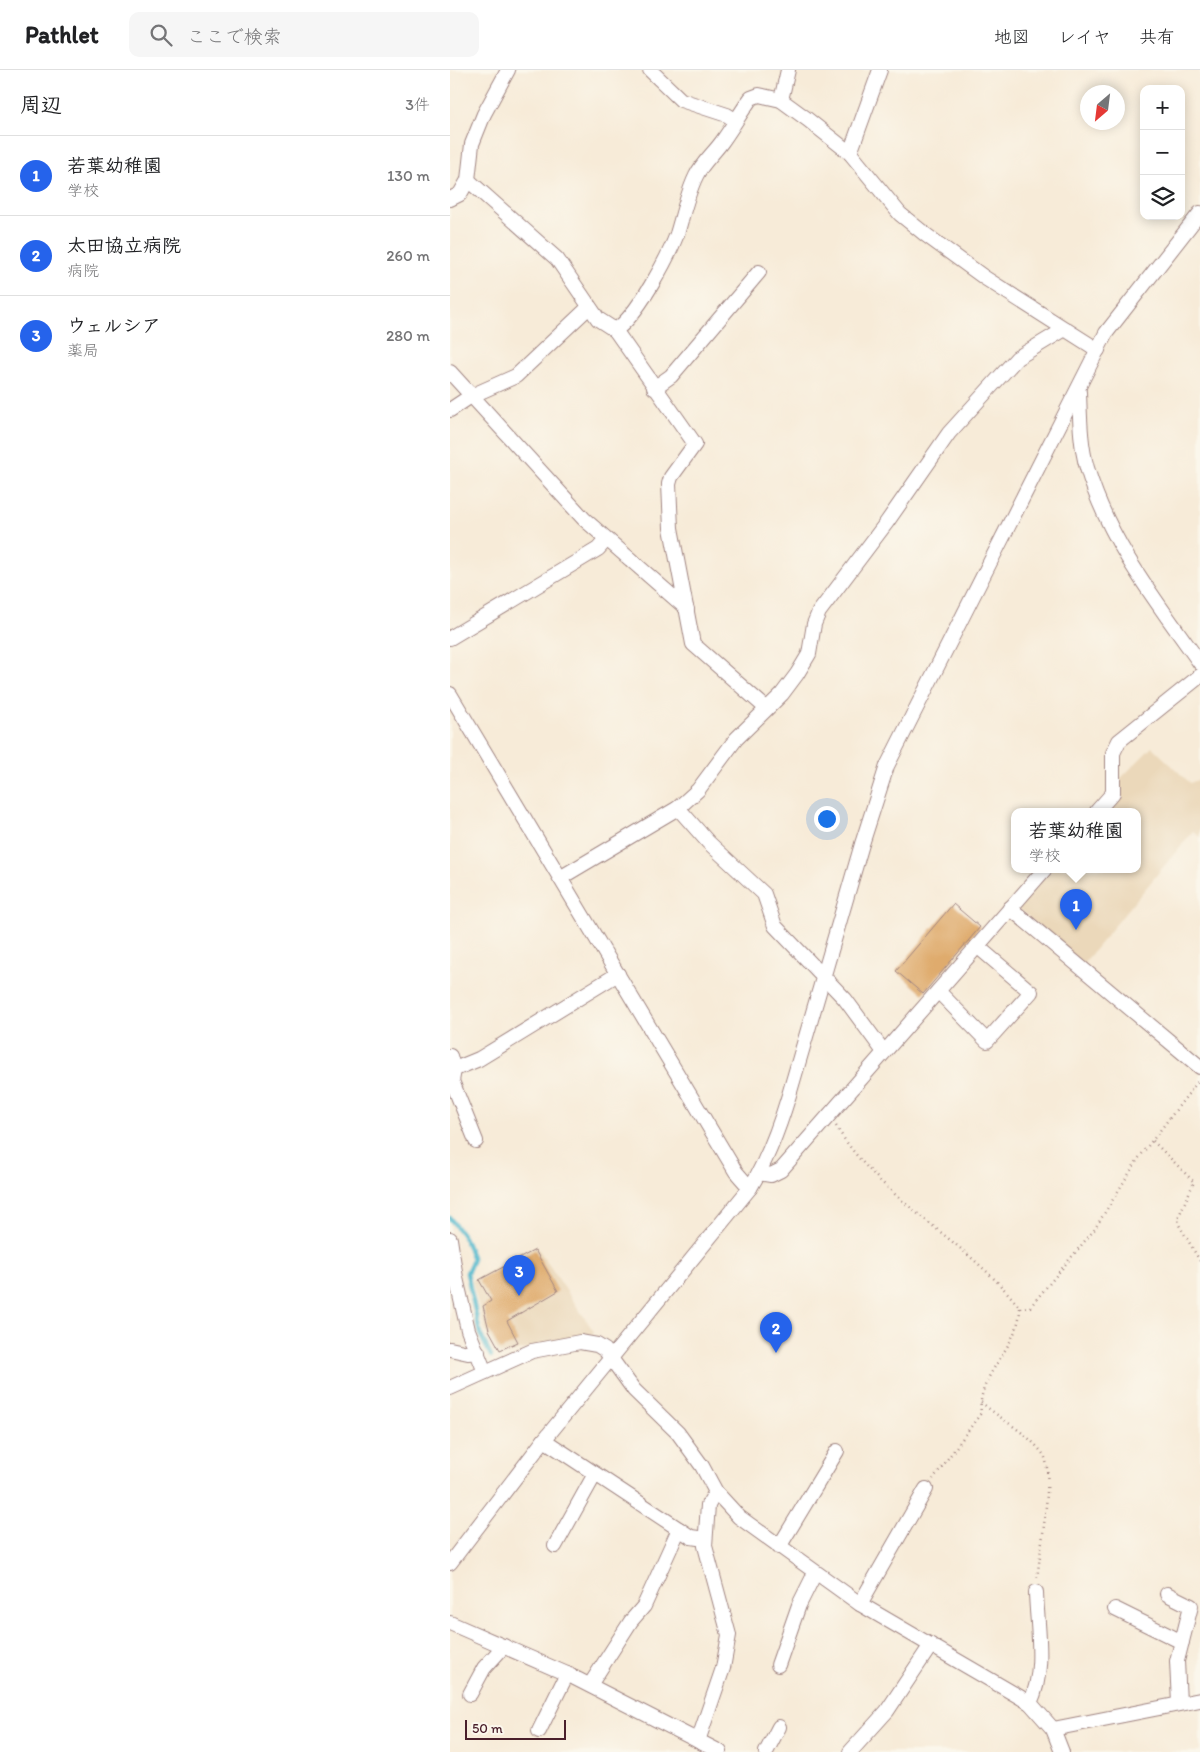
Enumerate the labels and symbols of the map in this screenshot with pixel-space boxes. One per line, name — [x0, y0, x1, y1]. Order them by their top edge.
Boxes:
north arrow — [1080, 85, 1125, 130]
your location — [814, 806, 840, 832]
pin: 1 — [1060, 889, 1092, 930]
pin: 3 — [503, 1255, 535, 1296]
pin: 2 — [760, 1312, 792, 1353]
scale bar — [465, 1717, 566, 1740]

